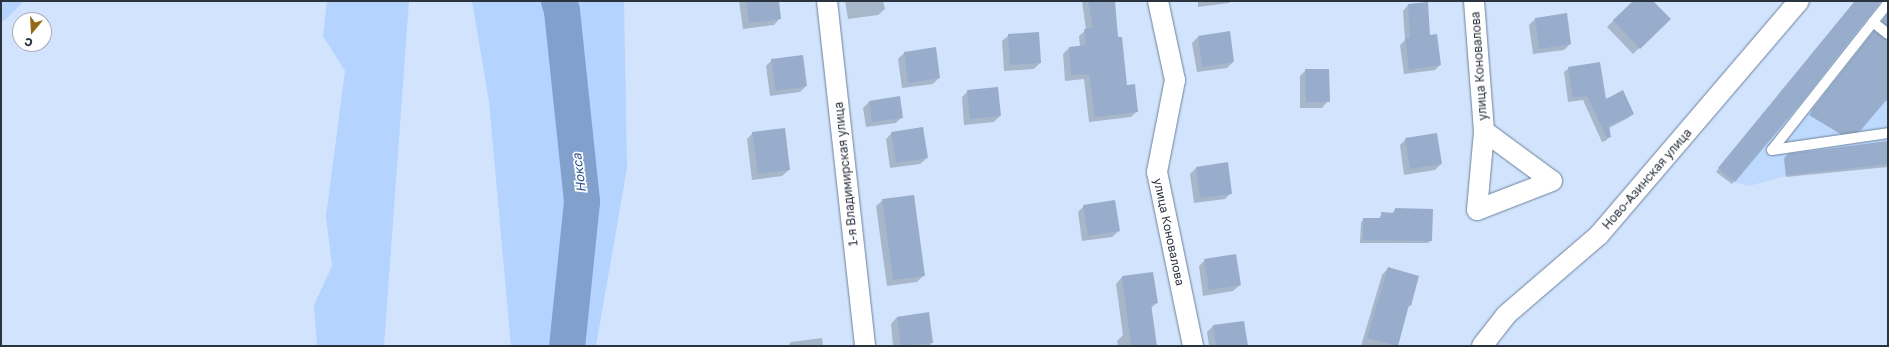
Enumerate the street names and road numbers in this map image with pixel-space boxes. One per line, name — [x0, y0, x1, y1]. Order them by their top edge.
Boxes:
street label: улица Коновалова — [1468, 11, 1490, 121]
street label: 1-я Владимирская улица — [831, 101, 861, 247]
street label: Ново-Азинская улица — [1599, 126, 1695, 232]
street label: улица Коновалова — [1151, 177, 1187, 287]

